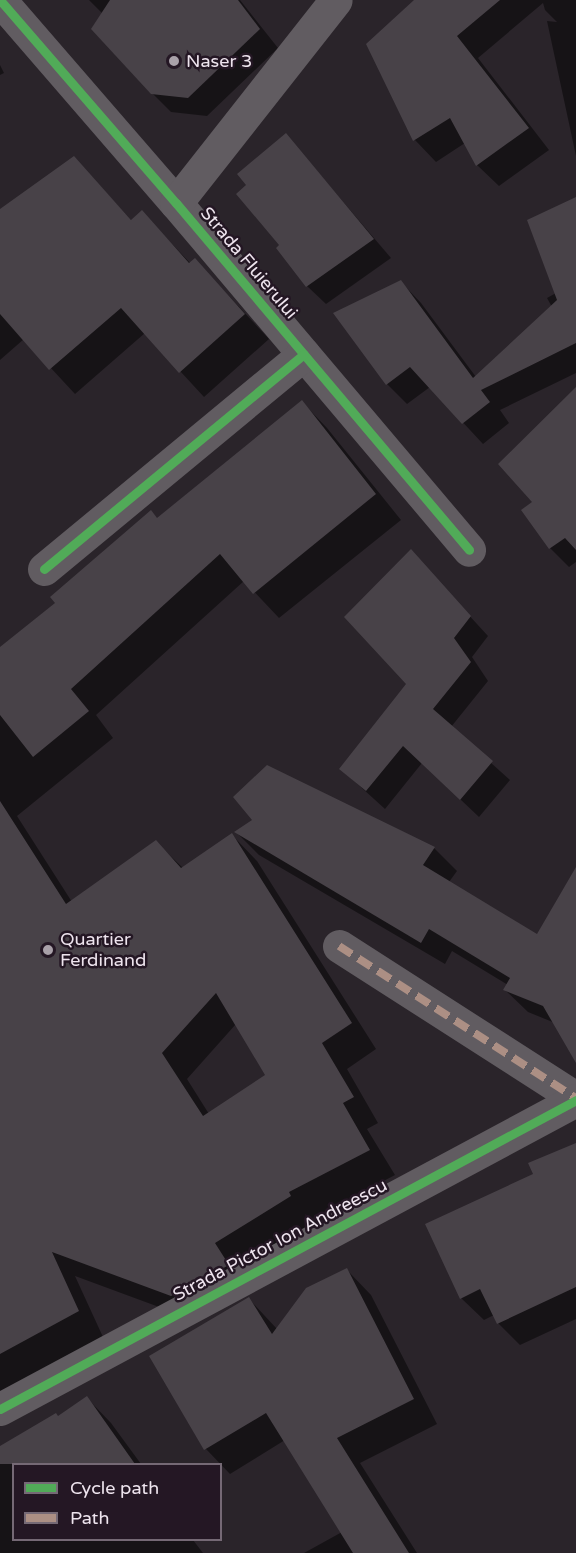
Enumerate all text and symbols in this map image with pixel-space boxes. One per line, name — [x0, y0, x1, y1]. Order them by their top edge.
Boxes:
place label: Naser 3 — [186, 50, 252, 72]
marker: Naser 3 — [167, 54, 181, 68]
street label: Strada Fluierului — [196, 203, 302, 323]
place label: Quartier Ferdinand — [60, 929, 146, 972]
marker: Quartier Ferdinand — [41, 943, 55, 957]
street label: Strada Pictor Ion Andreescu — [169, 1174, 391, 1306]
legend — [12, 1463, 222, 1541]
text: Cycle path — [70, 1477, 159, 1499]
text: Path — [70, 1507, 109, 1529]

